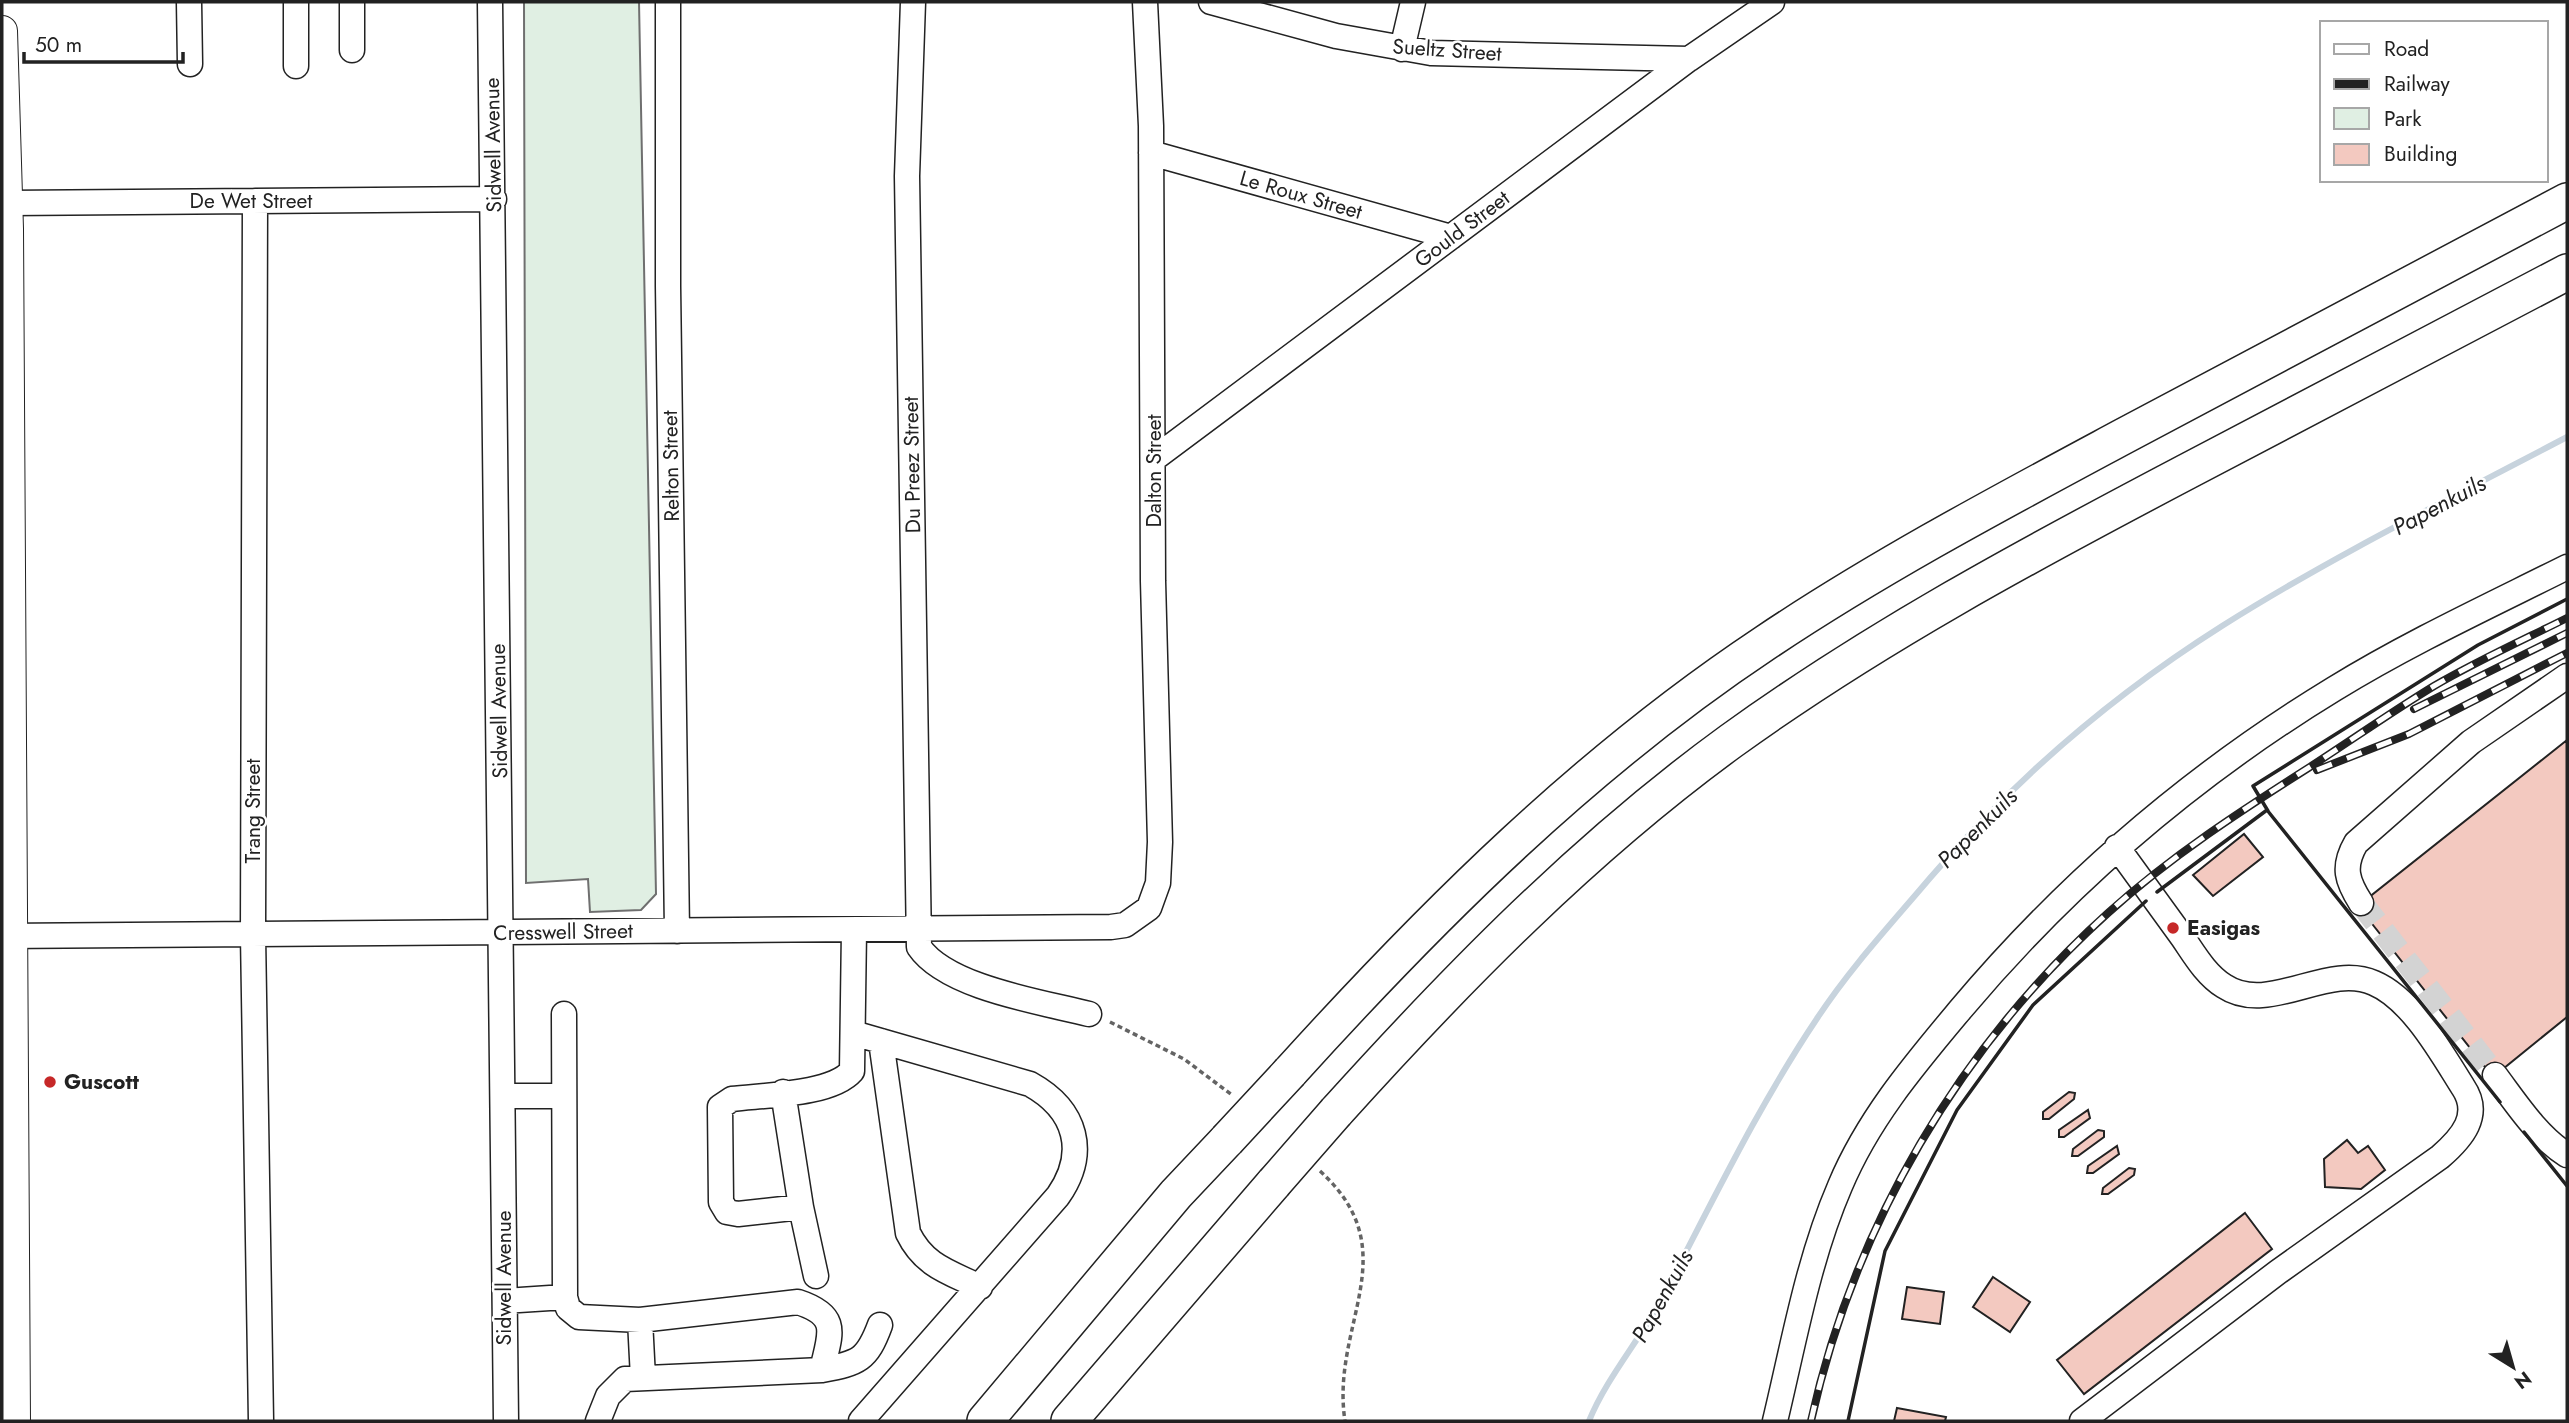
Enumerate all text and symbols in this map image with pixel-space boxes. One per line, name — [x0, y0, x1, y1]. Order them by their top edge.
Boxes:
scale bar — [24, 21, 184, 65]
legend — [2320, 21, 2548, 182]
text: 50 m — [35, 30, 82, 60]
street label: Sueltz Street — [1391, 31, 1503, 69]
text: Road — [2384, 34, 2429, 64]
text: Railway — [2384, 69, 2450, 99]
street label: Sidwell Avenue — [477, 77, 509, 213]
text: Park — [2384, 104, 2422, 134]
text: Building — [2384, 139, 2457, 169]
street label: Le Roux Street — [1236, 163, 1366, 227]
street label: Gould Street — [1408, 183, 1516, 275]
street label: De Wet Street — [190, 186, 312, 216]
street label: Du Preez Street — [896, 396, 928, 534]
street label: Relton Street — [655, 410, 687, 522]
street label: Dalton Street — [1139, 414, 1169, 528]
water label: Papenkuils — [2386, 466, 2493, 544]
street label: Sidwell Avenue — [483, 643, 515, 779]
street label: Trang Street — [238, 759, 268, 863]
water label: Papenkuils — [1929, 779, 2026, 876]
place label: Easigas — [2187, 913, 2260, 943]
street label: Cresswell Street — [493, 916, 633, 948]
marker: Easigas — [2165, 920, 2181, 936]
place label: Guscott — [64, 1067, 139, 1097]
marker: Guscott — [42, 1074, 58, 1090]
street label: Sidwell Avenue — [489, 1210, 519, 1346]
water label: Papenkuils — [1623, 1243, 1702, 1349]
north arrow — [2478, 1332, 2548, 1402]
text: N — [2509, 1365, 2537, 1396]

